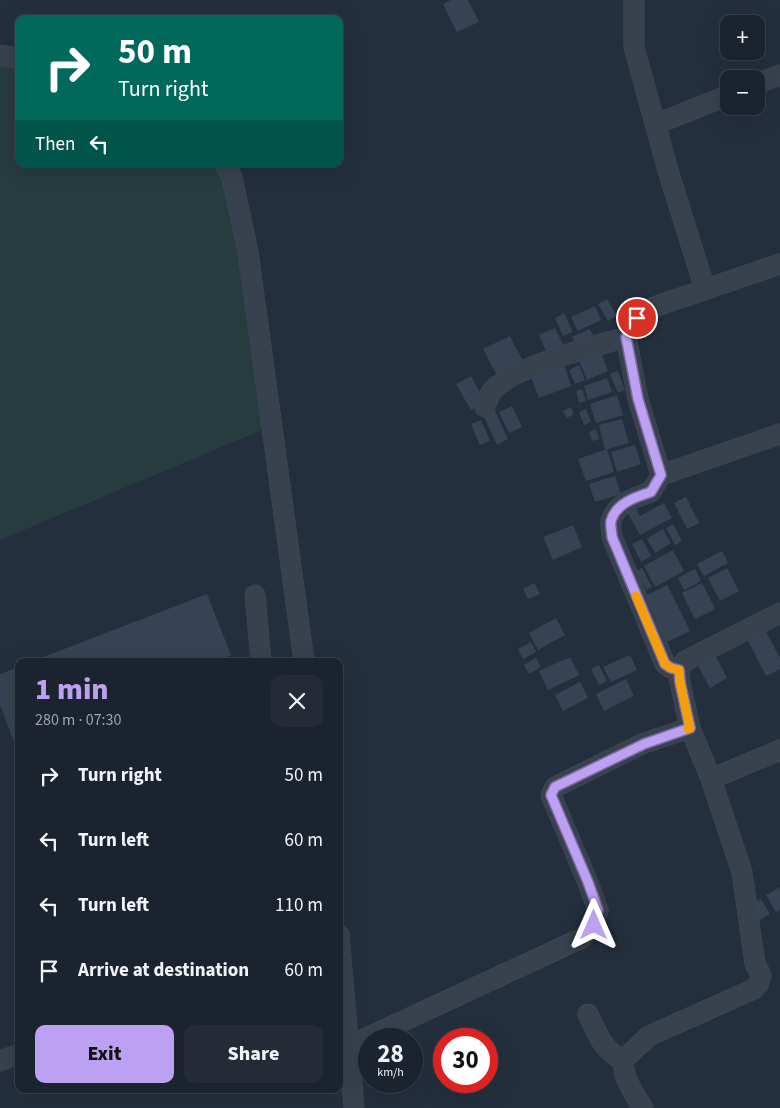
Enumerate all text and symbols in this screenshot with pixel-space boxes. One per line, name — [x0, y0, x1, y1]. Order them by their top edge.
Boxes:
map controls — [720, 15, 765, 115]
button: + — [720, 15, 765, 60]
text: 50 m — [118, 27, 192, 77]
icon: right — [35, 35, 100, 100]
button: − — [720, 70, 765, 115]
text: Turn right — [118, 73, 208, 105]
icon: left — [85, 130, 113, 158]
text: Then — [35, 131, 75, 158]
pin — [616, 297, 658, 339]
icon: arrive — [623, 304, 651, 332]
text: 1 min — [35, 668, 109, 711]
button: close — [271, 675, 323, 727]
text: 280 m · 07:30 — [35, 709, 122, 731]
icon: right — [35, 762, 63, 790]
text: Turn right — [78, 762, 162, 789]
text: 50 m — [285, 762, 323, 789]
icon: left — [35, 827, 63, 855]
text: Turn left — [78, 827, 149, 854]
text: 60 m — [285, 827, 323, 854]
icon: left — [35, 892, 63, 920]
text: Turn left — [78, 892, 149, 919]
text: 110 m — [275, 892, 323, 919]
position arrow — [567, 898, 619, 950]
icon: arrive — [35, 957, 63, 985]
text: Arrive at destination — [78, 957, 249, 984]
text: 60 m — [285, 957, 323, 984]
button: Exit — [35, 1025, 174, 1083]
button: Share — [184, 1025, 323, 1083]
speed limit sign: 30 — [433, 1028, 498, 1093]
text: 28 — [377, 1036, 404, 1072]
text: km/h — [377, 1064, 404, 1081]

